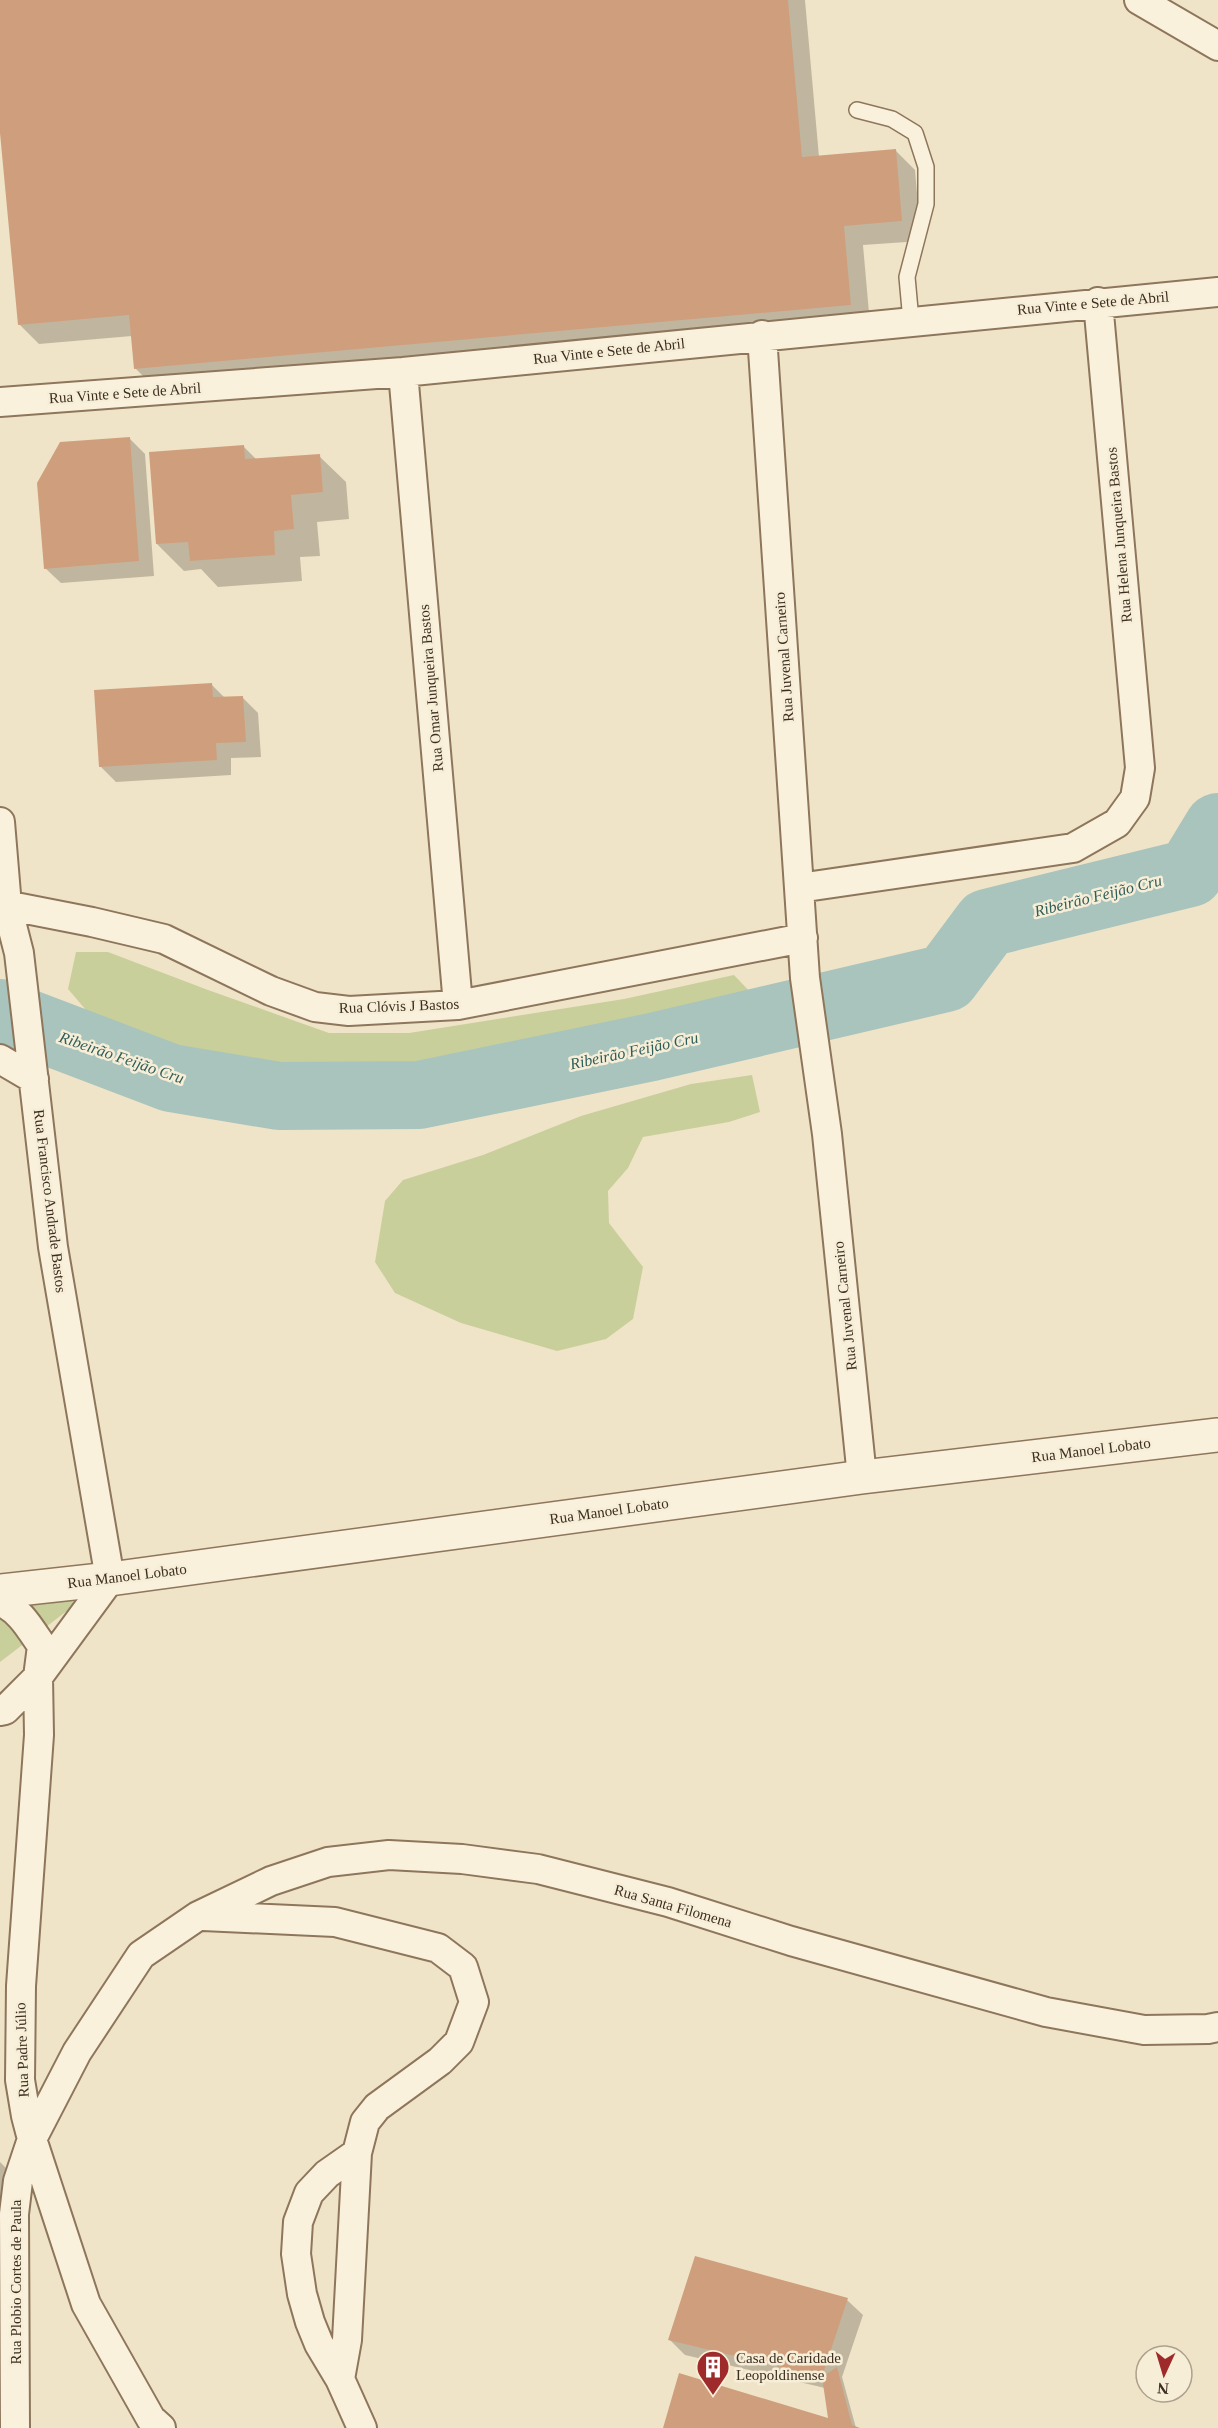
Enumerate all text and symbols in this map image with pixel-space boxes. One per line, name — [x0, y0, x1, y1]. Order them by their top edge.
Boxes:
street label: Rua Vinte e Sete de Abril — [1016, 288, 1170, 318]
street label: Rua Vinte e Sete de Abril — [532, 335, 686, 367]
street label: Rua Vinte e Sete de Abril — [48, 380, 202, 406]
street label: Rua Helena Junqueira Bastos — [1103, 446, 1135, 623]
street label: Rua Juvenal Carneiro — [771, 592, 797, 722]
street label: Rua Omar Junqueira Bastos — [416, 604, 446, 772]
water label: Ribeirão Feijão Cru — [1032, 871, 1164, 921]
street label: Rua Clóvis J Bastos — [339, 996, 460, 1016]
water label: Ribeirão Feijão Cru — [56, 1028, 186, 1088]
water label: Ribeirão Feijão Cru — [567, 1029, 700, 1074]
street label: Rua Francisco Andrade Bastos — [31, 1108, 69, 1294]
street label: Rua Juvenal Carneiro — [830, 1241, 860, 1371]
street label: Rua Manoel Lobato — [1030, 1435, 1152, 1465]
street label: Rua Manoel Lobato — [548, 1495, 670, 1527]
street label: Rua Manoel Lobato — [66, 1561, 188, 1591]
street label: Rua Santa Filomena — [612, 1882, 734, 1931]
street label: Rua Padre Júlio — [12, 2002, 32, 2098]
street label: Rua Plobio Cortes de Paula — [8, 2199, 24, 2365]
north arrow — [1134, 2344, 1194, 2404]
building icon: Casa de Caridade Leopoldinense — [695, 2349, 731, 2396]
place label: Casa de Caridade Leopoldinense — [736, 2350, 841, 2383]
text: N — [1156, 2380, 1169, 2397]

